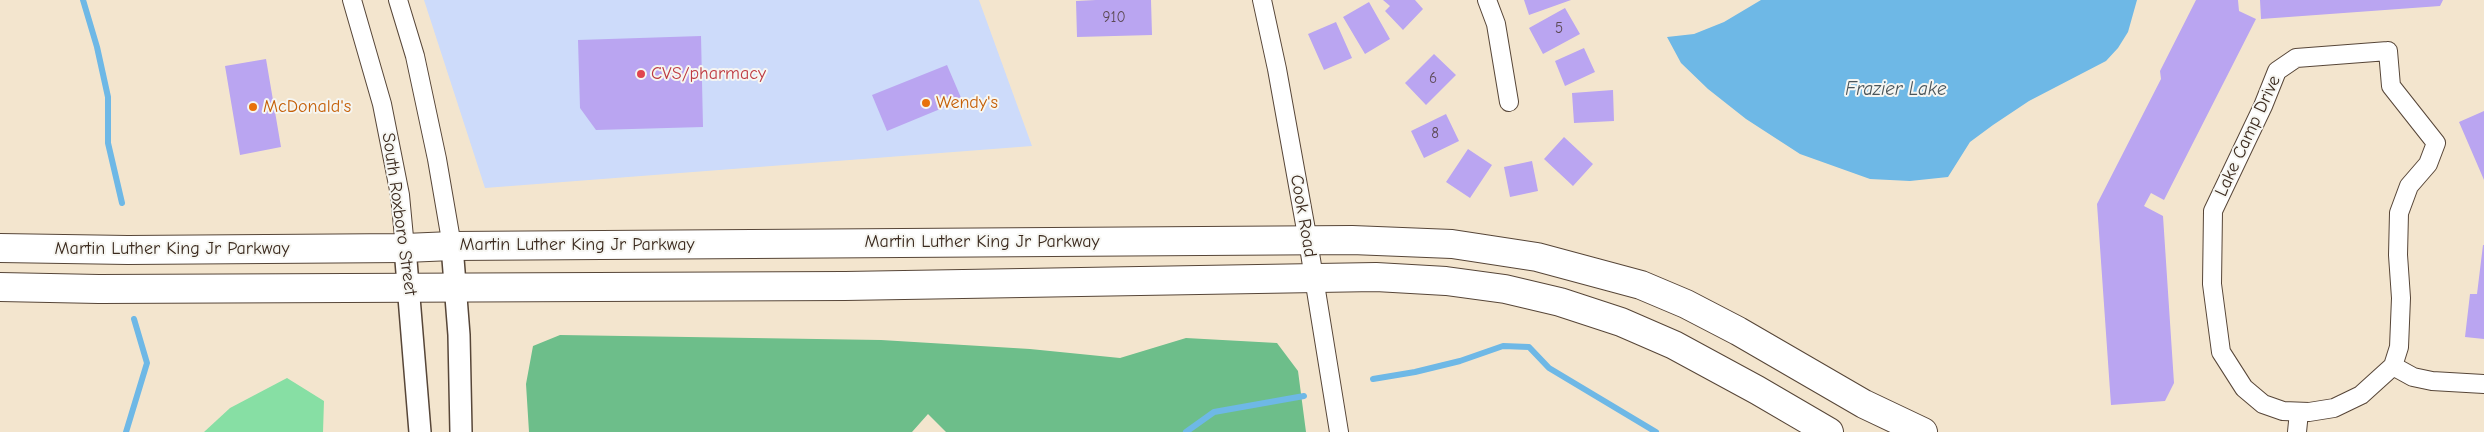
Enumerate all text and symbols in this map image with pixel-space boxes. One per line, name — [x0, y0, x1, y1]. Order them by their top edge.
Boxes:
house number: 910 — [1102, 9, 1126, 27]
house number: 5 — [1555, 20, 1563, 38]
place label: CVS/pharmacy — [651, 63, 766, 85]
marker: CVS/pharmacy — [635, 68, 647, 80]
house number: 6 — [1429, 70, 1437, 88]
street label: Lake Camp Drive — [2211, 72, 2285, 200]
water label: Frazier Lake — [1845, 79, 1947, 101]
place label: Wendy's — [936, 92, 998, 114]
place label: McDonald's — [263, 96, 351, 118]
marker: Wendy's — [920, 97, 932, 109]
marker: McDonald's — [247, 101, 259, 113]
house number: 8 — [1431, 125, 1439, 143]
street label: South Roxboro Street — [377, 131, 421, 297]
street label: Cook Road — [1285, 173, 1321, 259]
street label: Martin Luther King Jr Parkway — [865, 231, 1099, 253]
street label: Martin Luther King Jr Parkway — [460, 234, 694, 256]
street label: Martin Luther King Jr Parkway — [55, 238, 289, 260]

